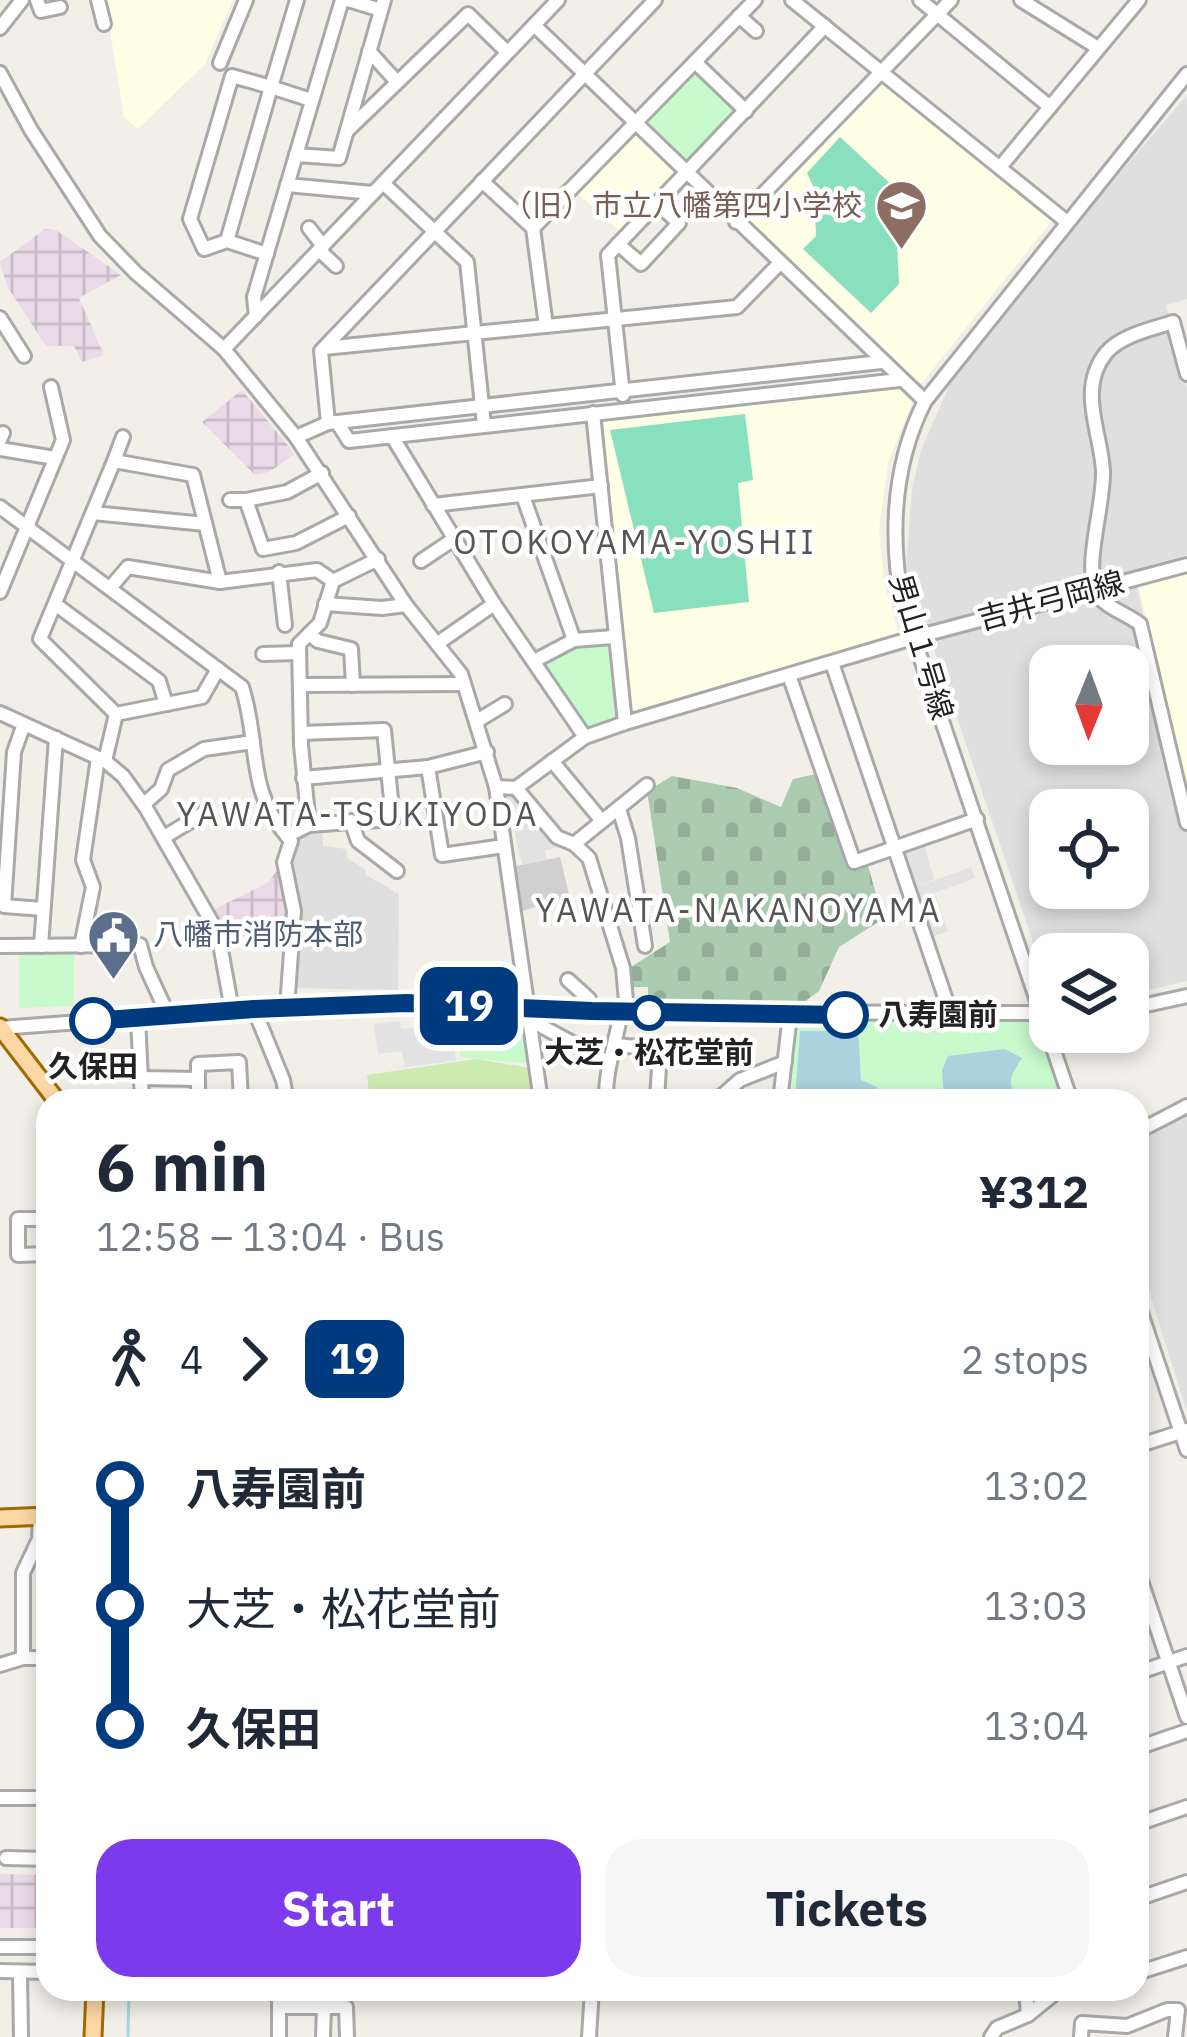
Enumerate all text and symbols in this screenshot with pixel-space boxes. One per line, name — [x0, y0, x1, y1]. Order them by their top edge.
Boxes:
school or university icon: （旧）市立八幡第四小学校 — [873, 178, 929, 252]
place label: （旧）市立八幡第四小学校 — [502, 185, 862, 224]
district label: OTOKOYAMA-YOSHII — [453, 520, 817, 563]
street label: 吉井弓岡線 — [973, 561, 1128, 638]
street label: 男山１号線 — [882, 569, 963, 724]
north arrow — [1029, 645, 1149, 765]
map controls — [1029, 645, 1149, 1053]
button: locate — [1029, 789, 1149, 909]
district label: YAWATA-TSUKIYODA — [177, 792, 539, 835]
district label: YAWATA-NAKANOYAMA — [535, 888, 943, 931]
public building icon: 八幡市消防本部 — [86, 907, 142, 981]
place label: 八幡市消防本部 — [153, 914, 363, 953]
button: layers — [1029, 933, 1149, 1053]
line badge: 19 — [415, 967, 523, 1045]
text: 19 — [444, 978, 494, 1033]
marker: 八寿園前 — [823, 993, 867, 1037]
place label: 八寿園前 — [878, 994, 998, 1033]
marker: 大芝・松花堂前 — [633, 997, 665, 1029]
marker: 久保田 — [71, 999, 115, 1043]
place label: 大芝・松花堂前 — [544, 1032, 754, 1071]
place label: 久保田 — [48, 1046, 138, 1085]
text: 6 min — [96, 1123, 268, 1209]
text: ¥312 — [979, 1162, 1089, 1220]
text: 12:58 – 13:04 · Bus — [96, 1211, 445, 1262]
icon: walk — [96, 1326, 162, 1392]
icon: forward — [221, 1326, 287, 1392]
text: 19 — [329, 1331, 380, 1386]
text: 4 — [180, 1334, 203, 1385]
text: 2 stops — [961, 1334, 1089, 1385]
text: 八寿園前 — [186, 1459, 366, 1517]
text: 13:02 — [984, 1460, 1089, 1511]
text: 大芝・松花堂前 — [186, 1579, 501, 1637]
text: 13:03 — [984, 1580, 1089, 1631]
text: 久保田 — [186, 1699, 321, 1757]
text: 13:04 — [984, 1700, 1089, 1751]
button: Start — [96, 1839, 581, 1977]
button: Tickets — [605, 1839, 1089, 1977]

